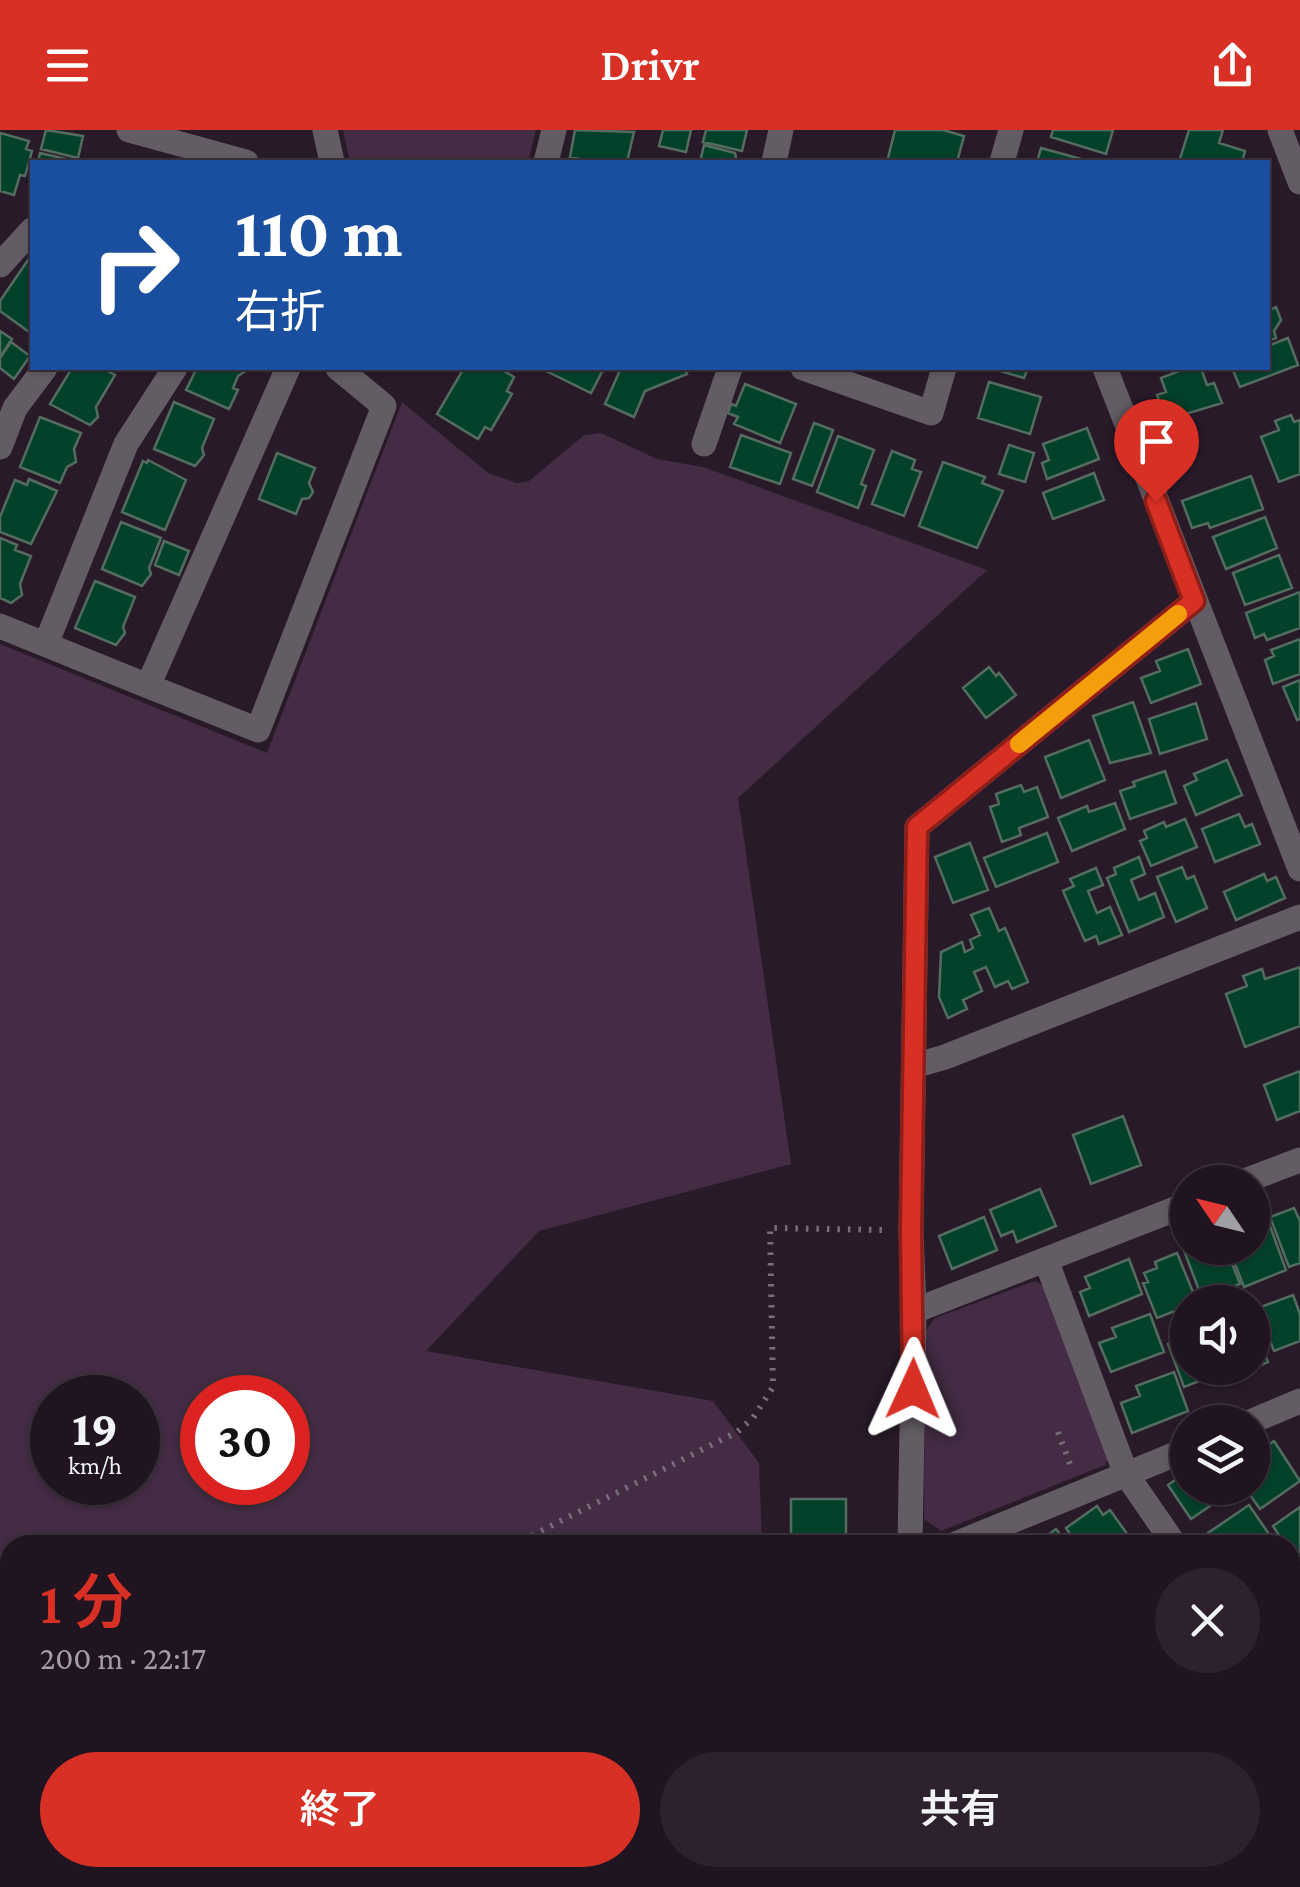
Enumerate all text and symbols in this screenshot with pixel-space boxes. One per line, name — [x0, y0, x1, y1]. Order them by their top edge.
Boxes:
icon: menu — [40, 38, 95, 93]
icon: share — [1205, 38, 1260, 93]
text: Drivr — [600, 40, 700, 90]
text: 110 m — [235, 193, 403, 271]
icon: right — [70, 200, 200, 330]
text: 右折 — [235, 287, 325, 337]
pin — [1114, 399, 1199, 502]
icon: arrive — [1129, 414, 1184, 469]
north arrow — [1170, 1165, 1270, 1265]
map controls — [1170, 1165, 1270, 1505]
button: sound — [1170, 1285, 1270, 1385]
position arrow — [861, 1337, 965, 1441]
speed limit sign: 30 — [180, 1375, 310, 1505]
text: 19 — [72, 1400, 118, 1456]
button: layers — [1170, 1405, 1270, 1505]
text: km/h — [68, 1452, 122, 1479]
button: close — [1155, 1568, 1260, 1673]
text: 1 分 — [40, 1569, 133, 1636]
text: 200 m · 22:17 — [40, 1640, 206, 1676]
button: 終了 — [40, 1752, 640, 1867]
button: 共有 — [660, 1752, 1260, 1867]

